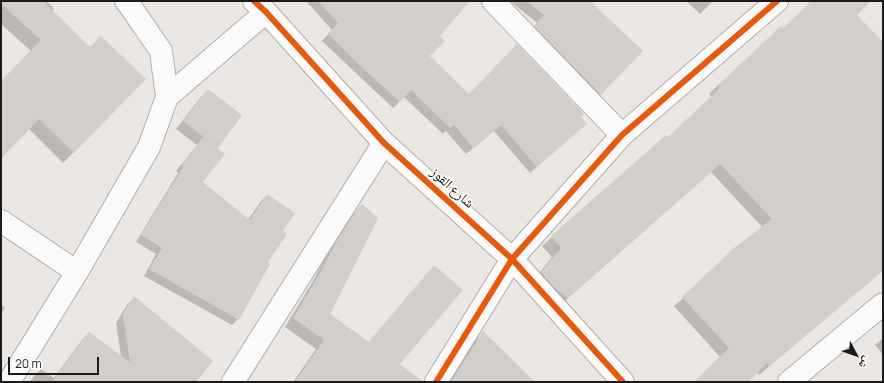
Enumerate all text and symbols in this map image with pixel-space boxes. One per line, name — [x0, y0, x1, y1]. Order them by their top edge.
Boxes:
street label: شارع القوز — [427, 164, 477, 212]
north arrow — [836, 335, 876, 375]
scale bar — [10, 349, 101, 375]
text: ش — [856, 354, 875, 373]
text: 20 m — [15, 355, 42, 372]

